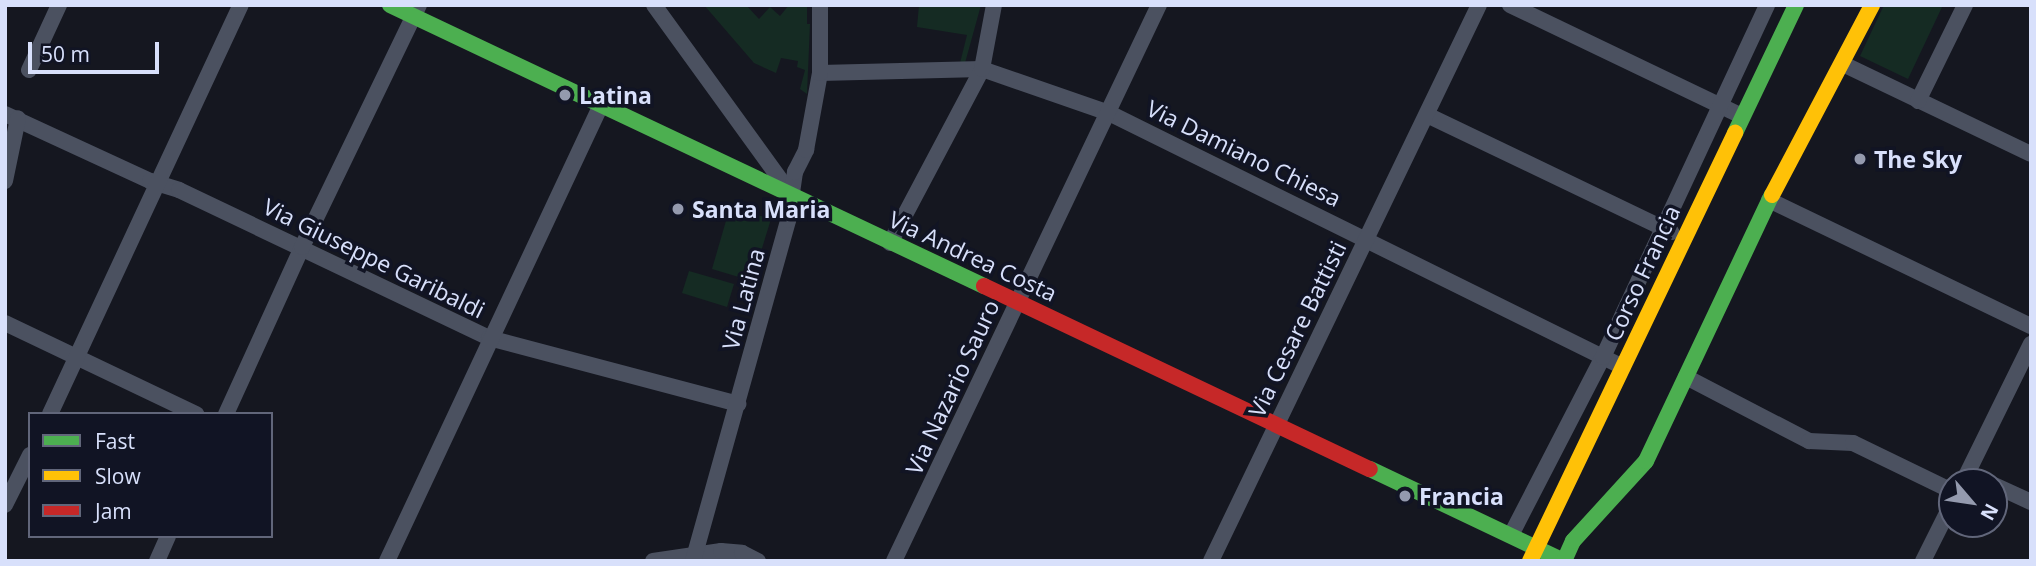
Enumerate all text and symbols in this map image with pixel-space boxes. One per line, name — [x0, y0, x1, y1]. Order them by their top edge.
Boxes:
scale bar — [32, 28, 163, 72]
text: 50 m — [41, 40, 90, 68]
place label: Latina — [579, 81, 652, 109]
marker: Latina — [557, 87, 573, 103]
street label: Via Damiano Chiesa — [1142, 94, 1346, 212]
place label: The Sky — [1874, 145, 1962, 173]
marker: The Sky — [1852, 151, 1868, 167]
street label: Via Giuseppe Garibaldi — [259, 192, 489, 324]
place label: Santa Maria — [692, 195, 830, 223]
marker: Santa Maria — [670, 201, 686, 217]
street label: Corso Francia — [1599, 201, 1685, 345]
street label: Via Andrea Costa — [885, 205, 1061, 307]
street label: Via Cesare Battisti — [1242, 236, 1352, 422]
street label: Via Latina — [716, 245, 770, 353]
street label: Via Nazario Sauro — [899, 295, 1005, 479]
legend — [28, 412, 273, 538]
text: Fast — [95, 427, 135, 455]
text: Slow — [95, 462, 141, 490]
north arrow — [1938, 468, 2008, 538]
place label: Francia — [1419, 482, 1504, 510]
marker: Francia — [1397, 488, 1413, 504]
text: Jam — [95, 497, 132, 525]
text: N — [1975, 499, 2005, 525]

